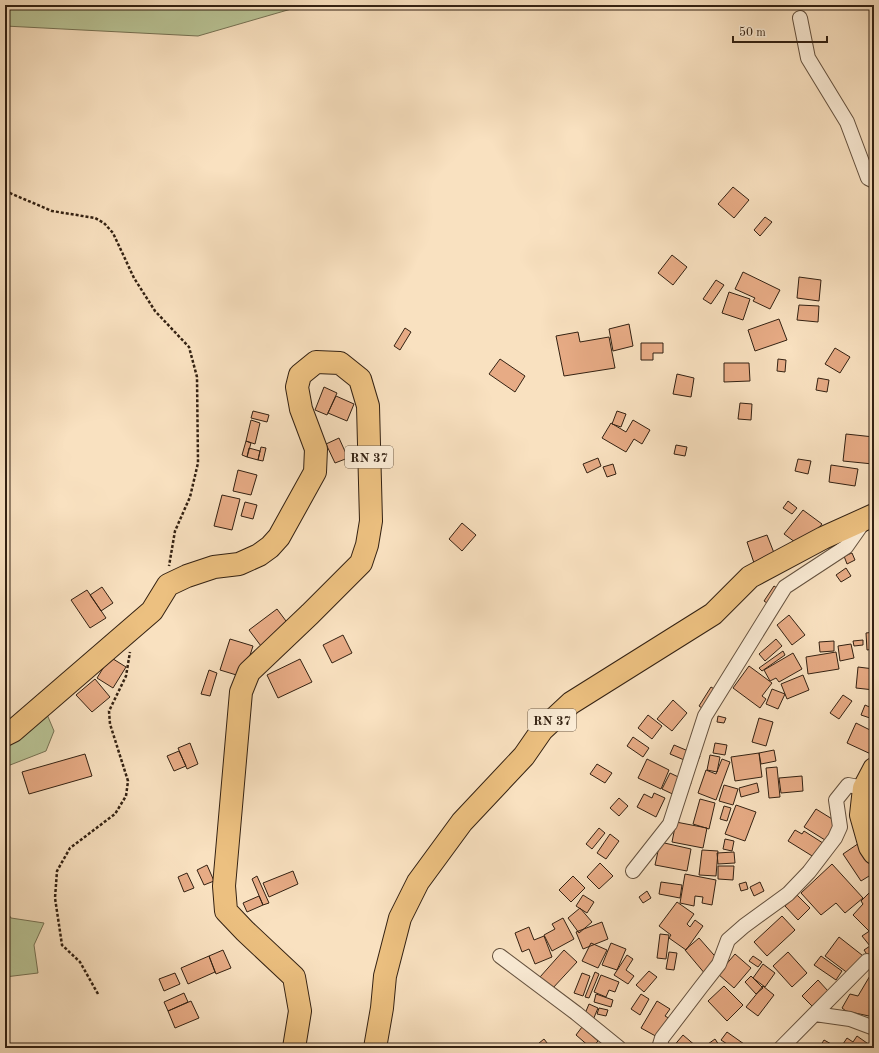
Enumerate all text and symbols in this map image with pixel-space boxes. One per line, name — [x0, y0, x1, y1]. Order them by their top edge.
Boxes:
scale bar — [733, 18, 827, 44]
text: 50 m — [739, 26, 766, 39]
road number: RN 37 — [345, 446, 393, 468]
road number: RN 37 — [528, 709, 576, 731]

